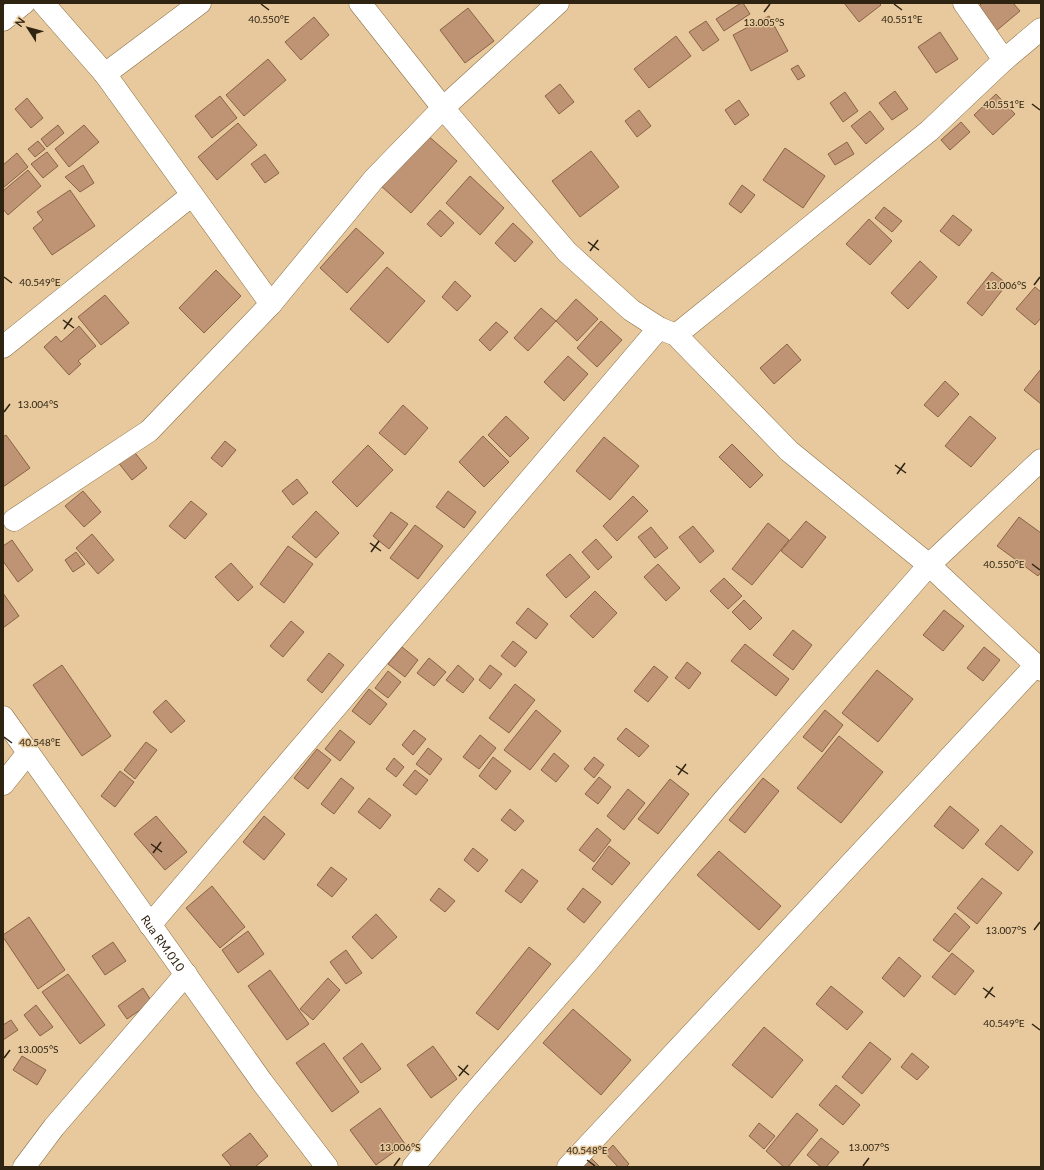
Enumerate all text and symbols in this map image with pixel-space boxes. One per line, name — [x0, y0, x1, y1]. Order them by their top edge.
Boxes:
north arrow — [8, 8, 48, 48]
text: 40.550°E — [248, 13, 290, 25]
text: 40.551°E — [881, 13, 923, 25]
text: N — [12, 15, 27, 29]
text: 13.005°S — [744, 16, 784, 28]
text: 40.551°E — [983, 98, 1025, 110]
text: 40.549°E — [19, 276, 61, 288]
text: 13.006°S — [986, 279, 1026, 291]
text: 13.004°S — [18, 398, 58, 410]
text: 40.550°E — [983, 558, 1025, 570]
text: 40.548°E — [19, 736, 61, 748]
street label: Rua RM.010 — [138, 912, 188, 974]
text: 13.007°S — [986, 924, 1026, 936]
text: 40.549°E — [983, 1017, 1025, 1029]
text: 13.005°S — [18, 1043, 58, 1055]
text: 13.006°S — [380, 1141, 420, 1153]
text: 13.007°S — [849, 1141, 889, 1153]
text: 40.548°E — [566, 1144, 608, 1156]

